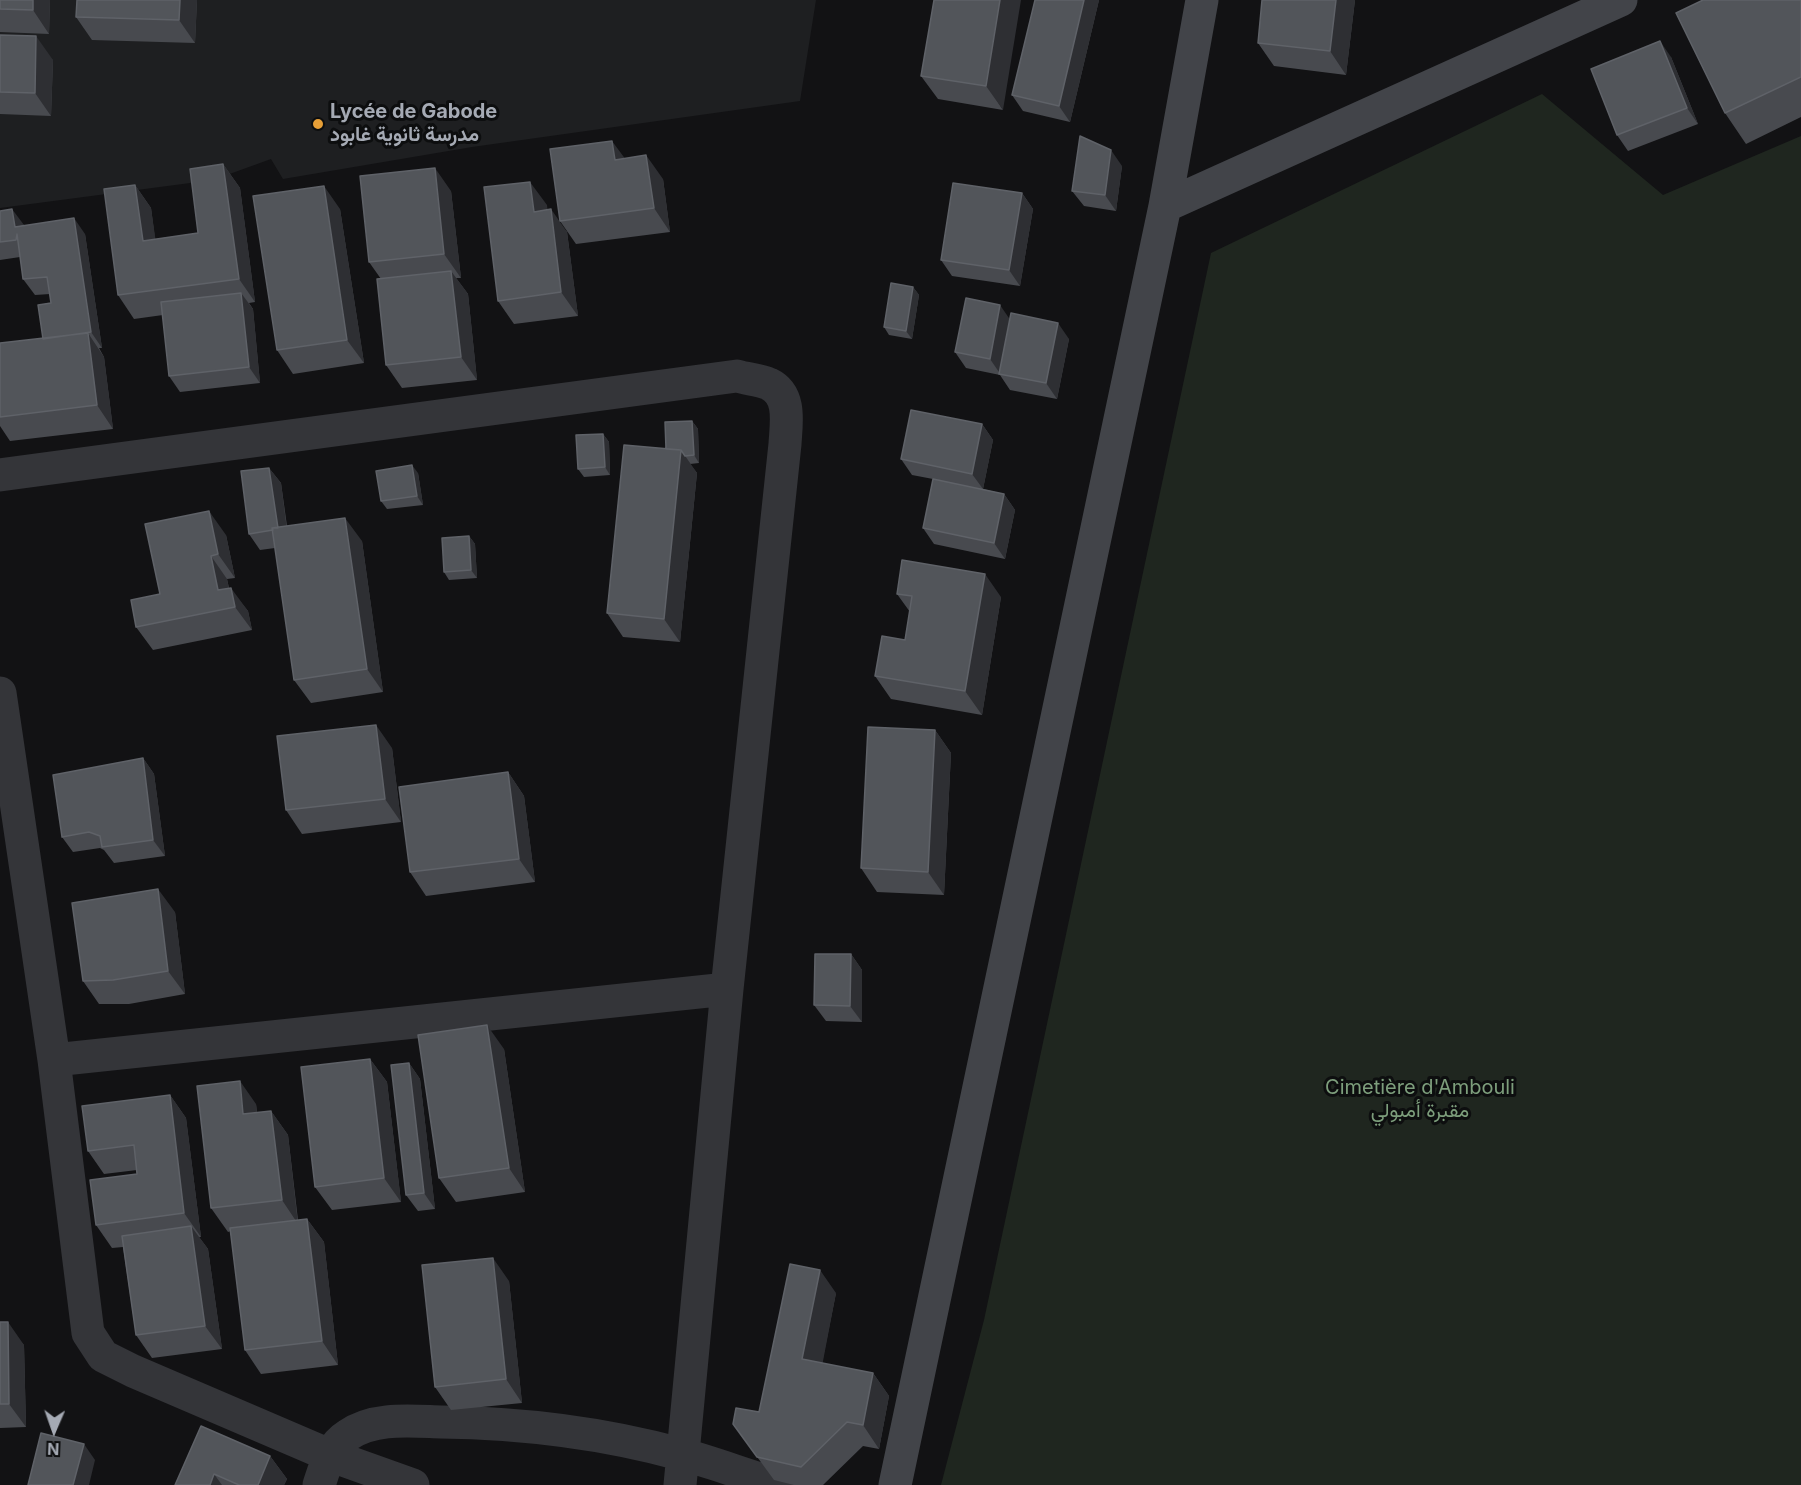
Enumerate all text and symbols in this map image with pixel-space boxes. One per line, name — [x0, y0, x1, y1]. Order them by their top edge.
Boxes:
place label: Lycée de Gabode مدرسة ثانوية غابود — [330, 100, 497, 147]
marker: Lycée de Gabode مدرسة ثانوية غابود — [311, 117, 325, 131]
park label: Cimetière d'Ambouli مقبرة أمبولي — [1325, 1076, 1515, 1123]
north arrow — [24, 1401, 84, 1461]
text: N — [47, 1439, 60, 1459]

